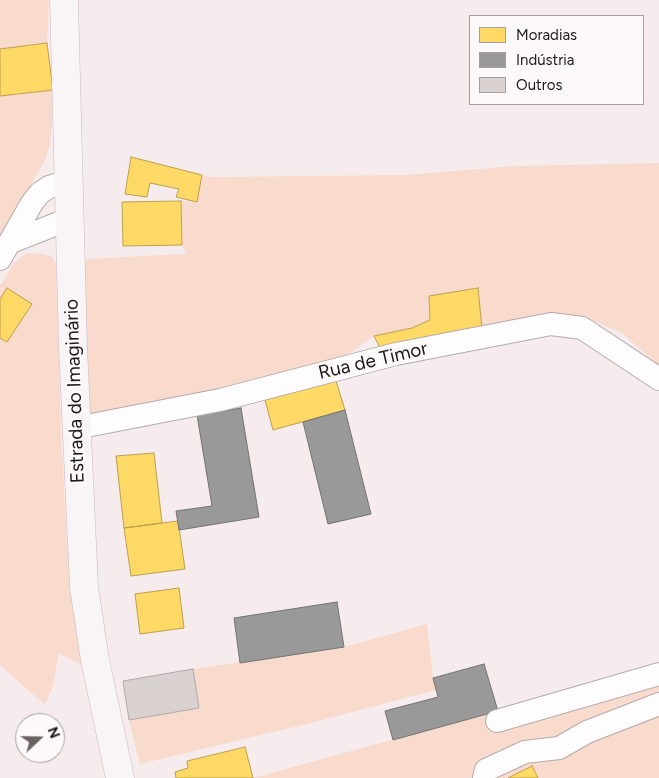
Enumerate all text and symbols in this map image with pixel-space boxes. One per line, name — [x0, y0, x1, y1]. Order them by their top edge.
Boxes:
legend — [469, 15, 644, 105]
text: Moradias — [516, 26, 577, 44]
text: Indústria — [516, 51, 574, 69]
text: Outros — [516, 76, 562, 94]
street label: Estrada do Imaginário — [60, 298, 90, 484]
street label: Rua de Timor — [316, 337, 430, 385]
north arrow — [15, 713, 65, 763]
text: N — [44, 725, 63, 741]

